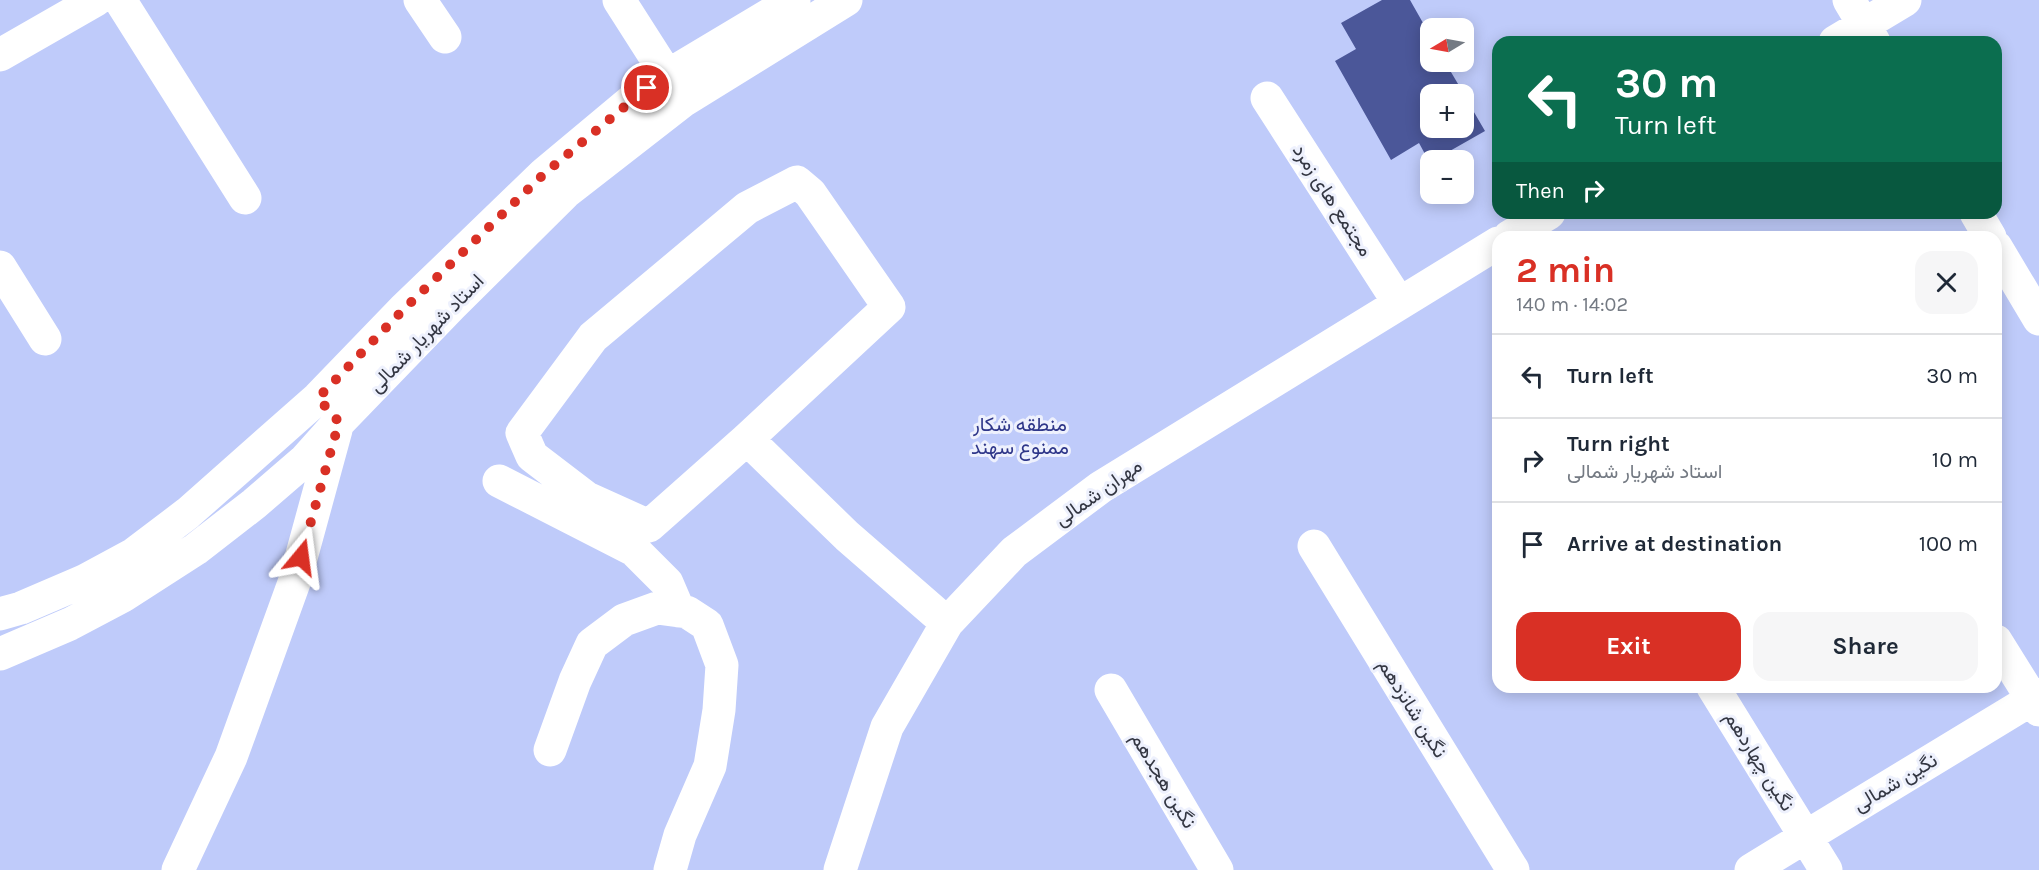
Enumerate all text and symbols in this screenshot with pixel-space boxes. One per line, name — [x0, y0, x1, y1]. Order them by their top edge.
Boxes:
north arrow — [1420, 18, 1474, 72]
map controls — [1420, 18, 1474, 204]
text: 30 m — [1615, 58, 1718, 108]
icon: left — [1516, 60, 1594, 138]
pin — [621, 62, 672, 113]
icon: arrive — [630, 71, 663, 104]
button: + — [1420, 84, 1474, 138]
text: Turn left — [1615, 109, 1716, 141]
street label: مجتمع های زمرد — [1286, 140, 1377, 262]
button: − — [1420, 150, 1474, 204]
icon: right — [1577, 174, 1610, 207]
text: Then — [1516, 178, 1565, 204]
text: 2 min — [1516, 249, 1615, 291]
button: close — [1915, 251, 1978, 314]
street label: استاد شهریار شمالی — [364, 269, 489, 398]
text: 140 m · 14:02 — [1516, 293, 1628, 316]
icon: left — [1516, 360, 1549, 393]
text: Turn left — [1567, 363, 1654, 389]
text: 30 m — [1926, 363, 1978, 389]
park label: منطقه شکار ممنوع سهند — [971, 413, 1069, 461]
text: Turn right — [1567, 431, 1670, 457]
icon: right — [1516, 444, 1549, 477]
text: 10 m — [1932, 447, 1978, 473]
street label: مهران شمالی — [1050, 454, 1147, 532]
text: استاد شهریار شمالی — [1567, 460, 1722, 483]
position arrow — [269, 525, 333, 589]
icon: arrive — [1516, 528, 1549, 561]
text: Arrive at destination — [1567, 531, 1782, 557]
text: 100 m — [1919, 531, 1978, 557]
button: Exit — [1516, 612, 1741, 681]
button: Share — [1753, 612, 1978, 681]
street label: نگین شانزدهم — [1372, 655, 1452, 762]
street label: نگین چهاردهم — [1718, 707, 1799, 816]
street label: نگین هجدهم — [1125, 728, 1201, 833]
street label: نگین شمالی — [1849, 748, 1942, 817]

